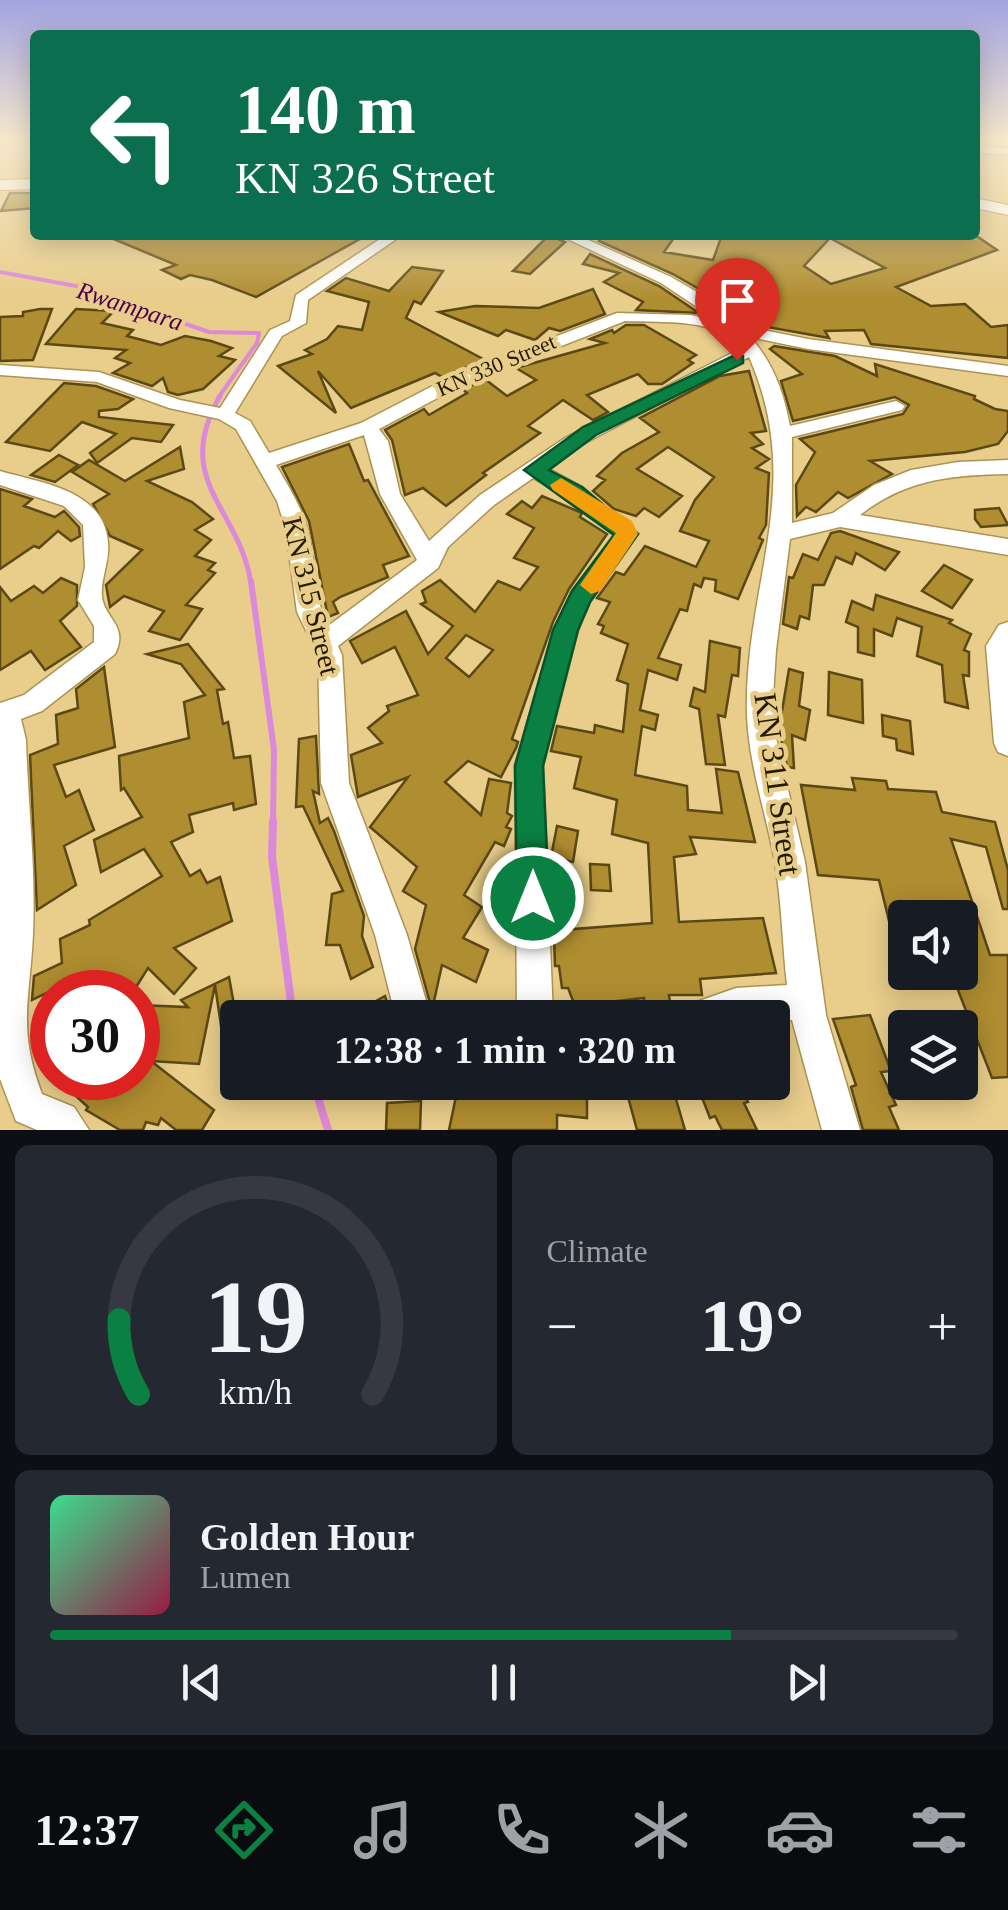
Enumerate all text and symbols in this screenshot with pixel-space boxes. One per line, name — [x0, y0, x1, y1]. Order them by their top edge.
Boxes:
icon: left — [70, 70, 200, 200]
text: 140 m — [235, 71, 416, 148]
text: KN 326 Street — [235, 153, 495, 203]
pin — [695, 258, 780, 361]
icon: arrive — [710, 273, 765, 328]
water label: Rwampara — [73, 276, 186, 336]
street label: KN 330 Street — [433, 329, 559, 401]
street label: KN 315 Street — [276, 514, 346, 678]
street label: KN 311 Street — [747, 691, 809, 878]
position arrow — [481, 846, 585, 950]
map controls — [888, 900, 978, 1100]
button: sound — [888, 900, 978, 990]
speed limit sign: 30 — [30, 970, 160, 1100]
button: layers — [888, 1010, 978, 1100]
text: 12:38 · 1 min · 320 m — [334, 1029, 676, 1071]
text: Climate — [547, 1233, 648, 1269]
text: 19 — [204, 1259, 308, 1374]
text: 19° — [700, 1284, 805, 1367]
text: − — [547, 1296, 578, 1357]
text: + — [927, 1296, 958, 1357]
text: km/h — [219, 1372, 293, 1412]
text: Golden Hour — [200, 1516, 414, 1558]
text: Lumen — [200, 1559, 291, 1595]
icon: previous — [174, 1655, 229, 1710]
icon: pause — [476, 1655, 531, 1710]
icon: next — [779, 1655, 834, 1710]
icon: directions — [209, 1795, 279, 1865]
icon: music — [348, 1795, 418, 1865]
icon: phone — [487, 1795, 557, 1865]
icon: climate — [626, 1795, 696, 1865]
icon: car — [765, 1795, 835, 1865]
icon: filters — [904, 1795, 974, 1865]
text: 12:37 — [35, 1805, 140, 1855]

